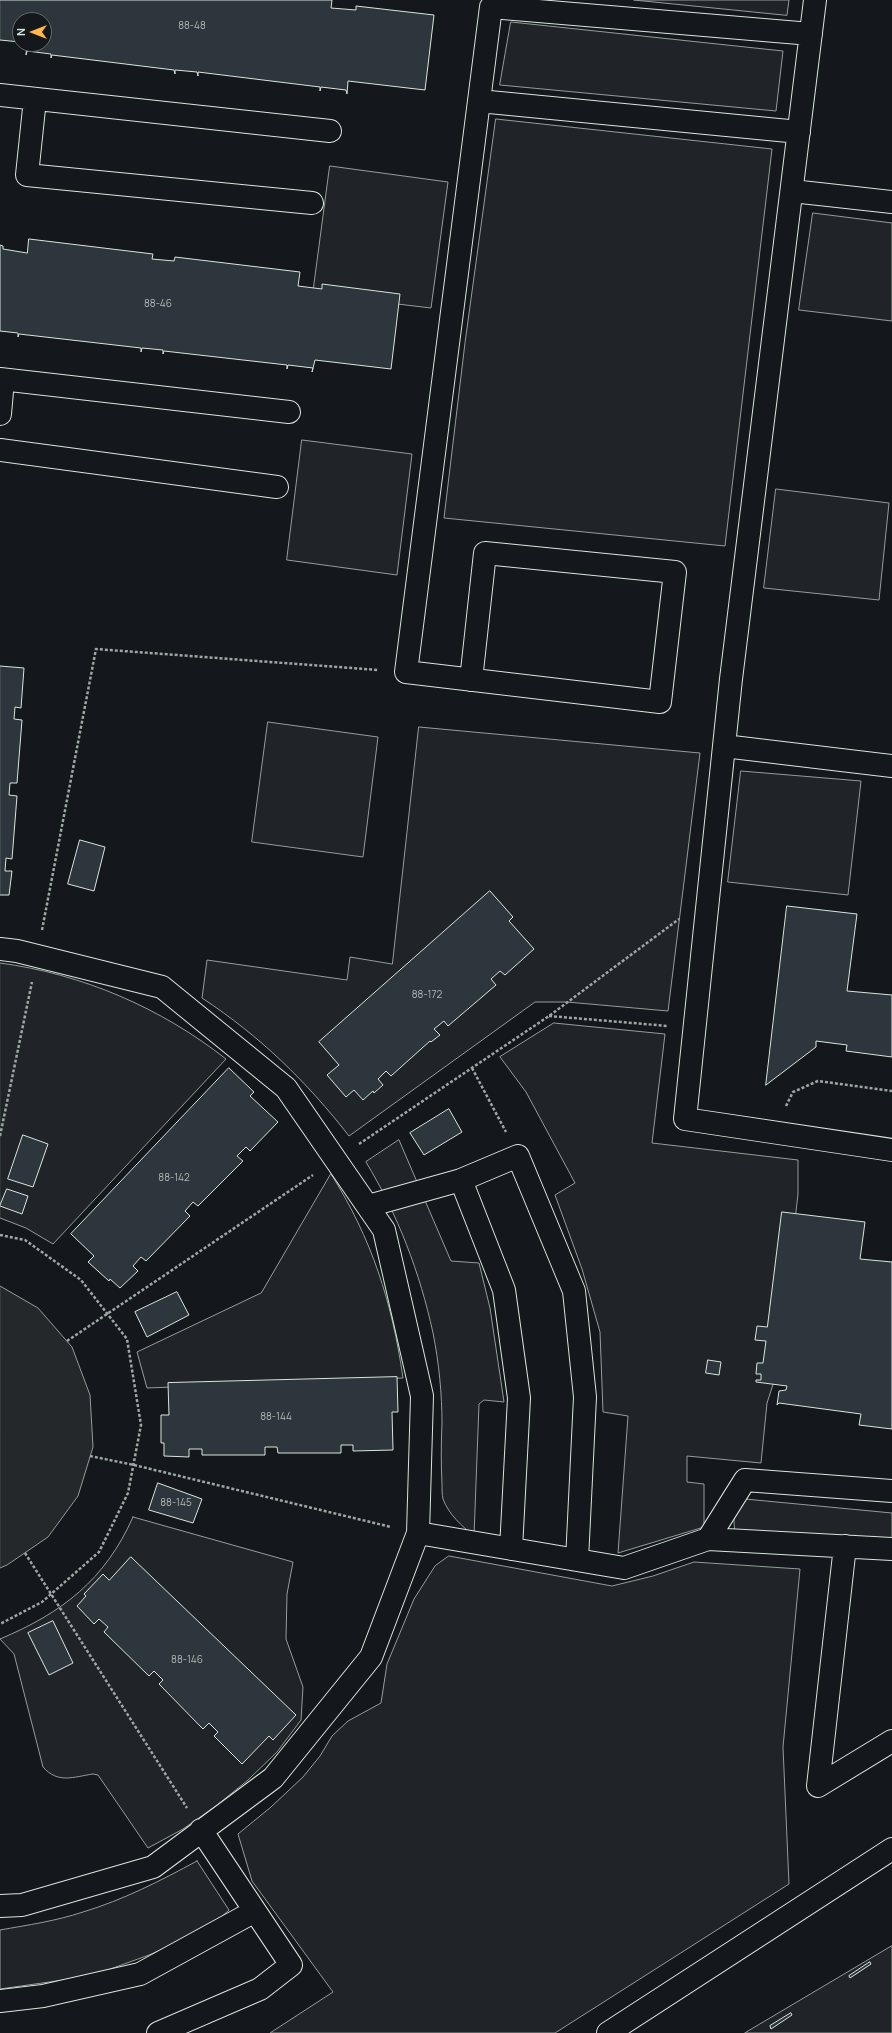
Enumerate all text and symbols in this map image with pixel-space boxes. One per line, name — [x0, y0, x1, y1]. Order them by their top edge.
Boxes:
north arrow — [12, 12, 52, 52]
house number: 88-48 — [178, 20, 206, 32]
text: N — [13, 28, 28, 36]
house number: 88-46 — [144, 298, 172, 310]
house number: 88-172 — [412, 989, 442, 1001]
house number: 88-142 — [158, 1172, 190, 1184]
house number: 88-144 — [260, 1411, 292, 1423]
house number: 88-145 — [160, 1497, 192, 1509]
house number: 88-146 — [171, 1654, 203, 1666]

